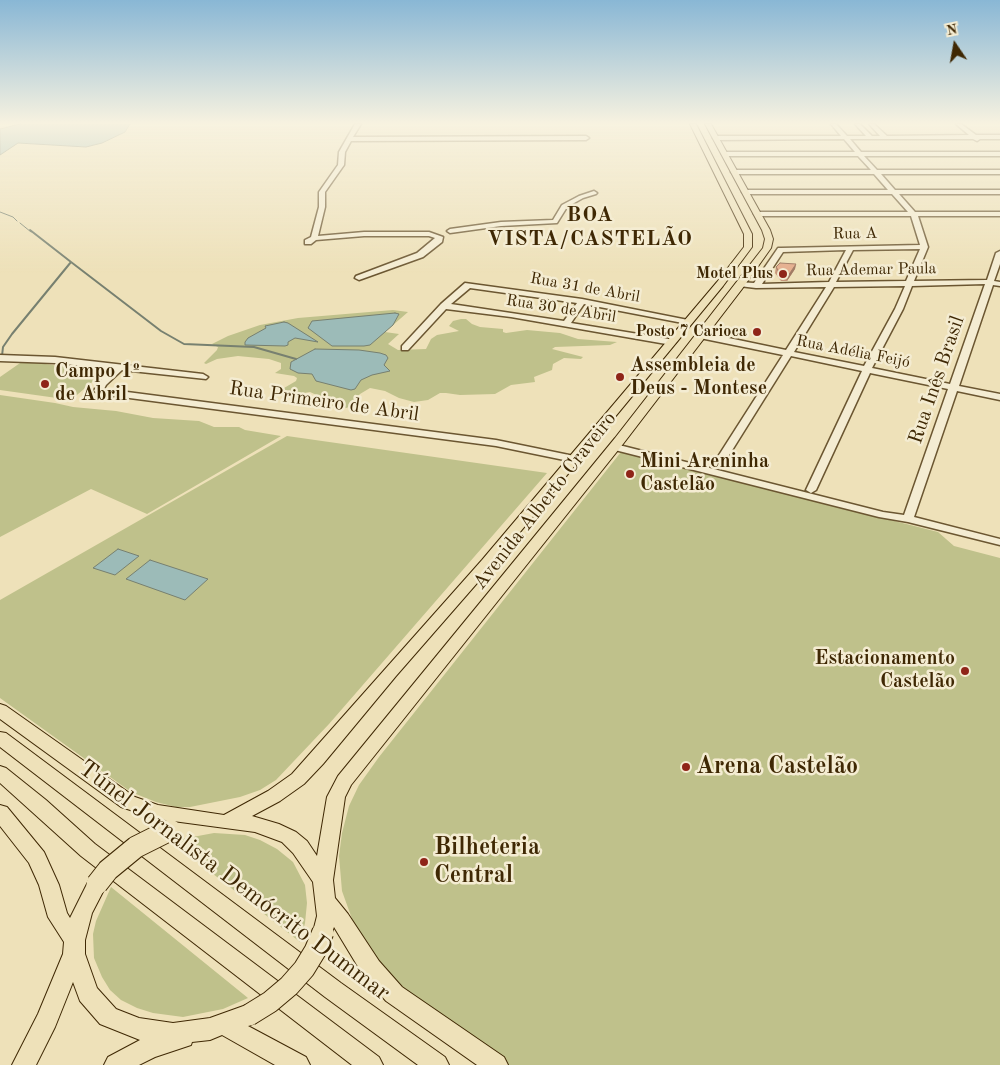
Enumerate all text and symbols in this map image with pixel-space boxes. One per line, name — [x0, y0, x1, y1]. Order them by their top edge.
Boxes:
north arrow — [930, 20, 980, 70]
text: N — [945, 22, 959, 38]
district label: BOA VISTA/CASTELÃO — [485, 202, 695, 252]
street label: Rua A — [833, 224, 877, 244]
street label: Rua Ademar Paula — [805, 259, 937, 281]
place label: Motel Plus — [696, 264, 773, 284]
marker: Motel Plus — [777, 268, 789, 280]
street label: Rua 31 de Abril — [529, 269, 641, 307]
street label: Rua 30 de Abril — [505, 291, 617, 327]
street label: Rua Inês Brasil — [904, 313, 970, 447]
place label: Posto 7 Carioca — [635, 322, 747, 342]
marker: Posto 7 Carioca — [751, 326, 763, 338]
street label: Rua Adélia Feijó — [794, 332, 912, 372]
place label: Assembleia de Deus - Montese — [630, 354, 767, 401]
place label: Campo 1º de Abril — [55, 360, 140, 407]
marker: Assembleia de Deus - Montese — [614, 371, 626, 383]
street label: Rua Primeiro de Abril — [227, 377, 421, 427]
marker: Campo 1º de Abril — [39, 378, 51, 390]
street label: Avenida Alberto Craveiro — [468, 407, 622, 595]
place label: Mini Areninha Castelão — [640, 450, 769, 497]
marker: Mini Areninha Castelão — [624, 468, 636, 480]
place label: Estacionamento Castelão — [815, 647, 955, 694]
marker: Estacionamento Castelão — [959, 665, 971, 677]
place label: Arena Castelão — [696, 753, 858, 781]
street label: Túnel Jornalista Demócrito Dummar — [72, 754, 396, 1008]
marker: Arena Castelão — [680, 761, 692, 773]
place label: Bilheteria Central — [434, 834, 540, 890]
marker: Bilheteria Central — [418, 856, 430, 868]

